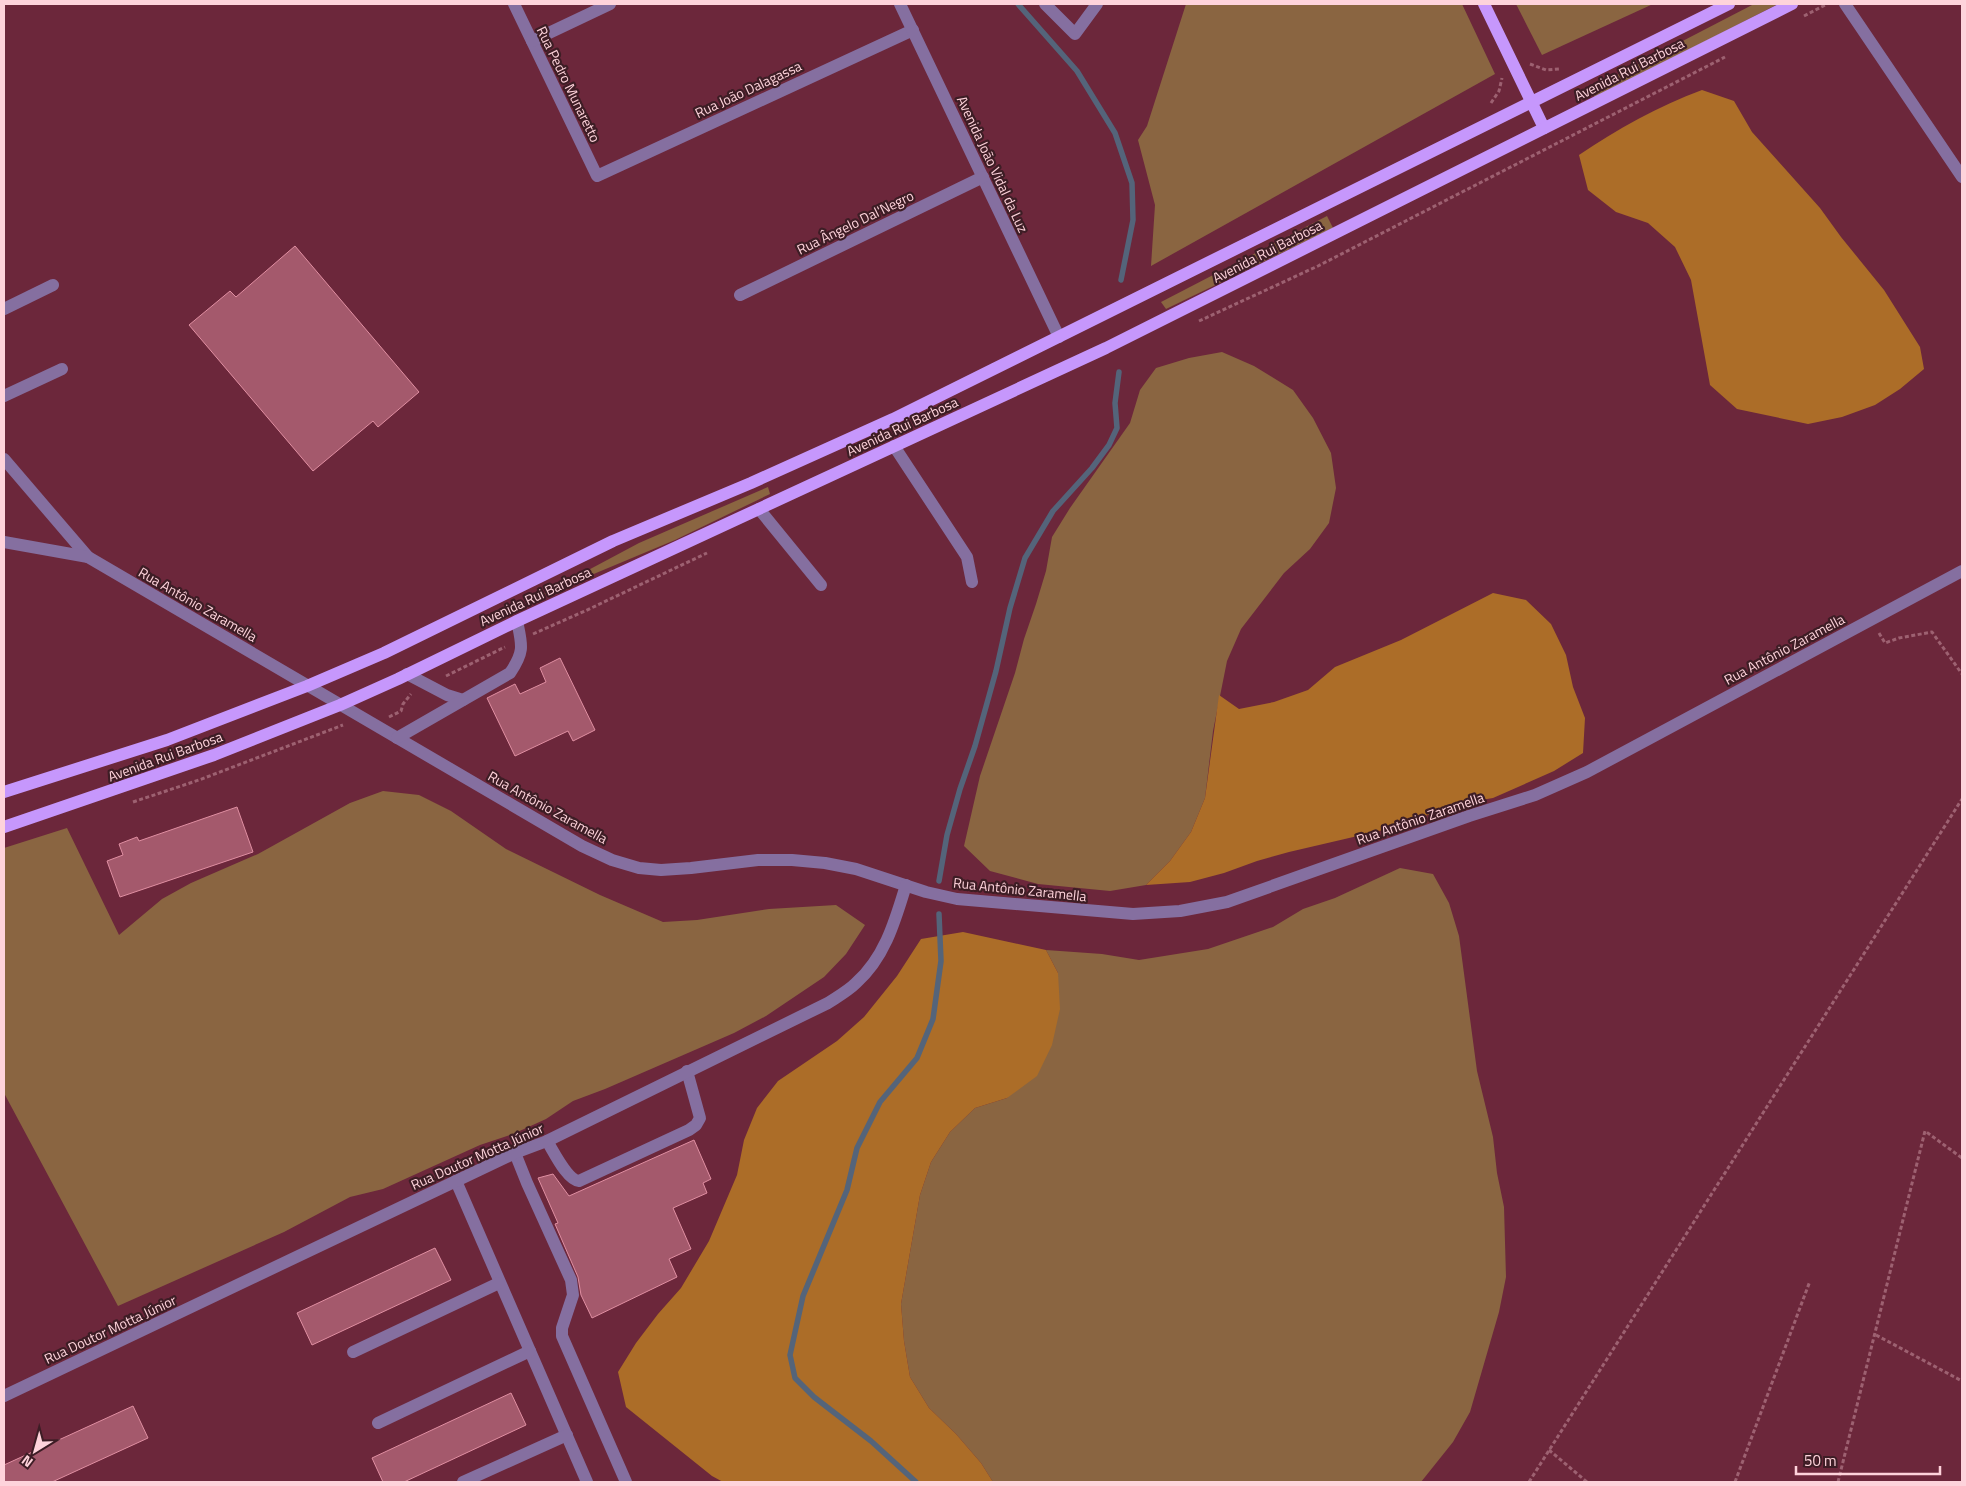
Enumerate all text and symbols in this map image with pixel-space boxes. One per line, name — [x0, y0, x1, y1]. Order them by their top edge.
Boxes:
street label: Rua Pedro Munaretto — [532, 22, 606, 146]
street label: Avenida Rui Barbosa — [1570, 32, 1688, 106]
street label: Rua João Dalagassa — [691, 55, 805, 123]
street label: Avenida João Vidal da Luz — [952, 92, 1034, 236]
street label: Rua Ângelo Dal'Negro — [793, 185, 917, 259]
street label: Avenida Rui Barbosa — [1208, 214, 1326, 288]
street label: Avenida Rui Barbosa — [843, 391, 961, 461]
street label: Rua Antônio Zaramella — [135, 561, 261, 647]
street label: Avenida Rui Barbosa — [476, 561, 594, 631]
street label: Rua Antônio Zaramella — [1720, 608, 1848, 690]
street label: Avenida Rui Barbosa — [105, 725, 225, 787]
street label: Rua Antônio Zaramella — [484, 765, 612, 849]
street label: Rua Antônio Zaramella — [1353, 786, 1487, 850]
street label: Rua Antônio Zaramella — [952, 872, 1088, 906]
street label: Rua Doutor Motta Júnior — [407, 1117, 547, 1195]
street label: Rua Doutor Motta Júnior — [41, 1289, 180, 1369]
north arrow — [10, 1426, 60, 1476]
scale bar — [1796, 1444, 1940, 1476]
text: 50 m — [1804, 1449, 1837, 1472]
text: N — [17, 1450, 37, 1473]

